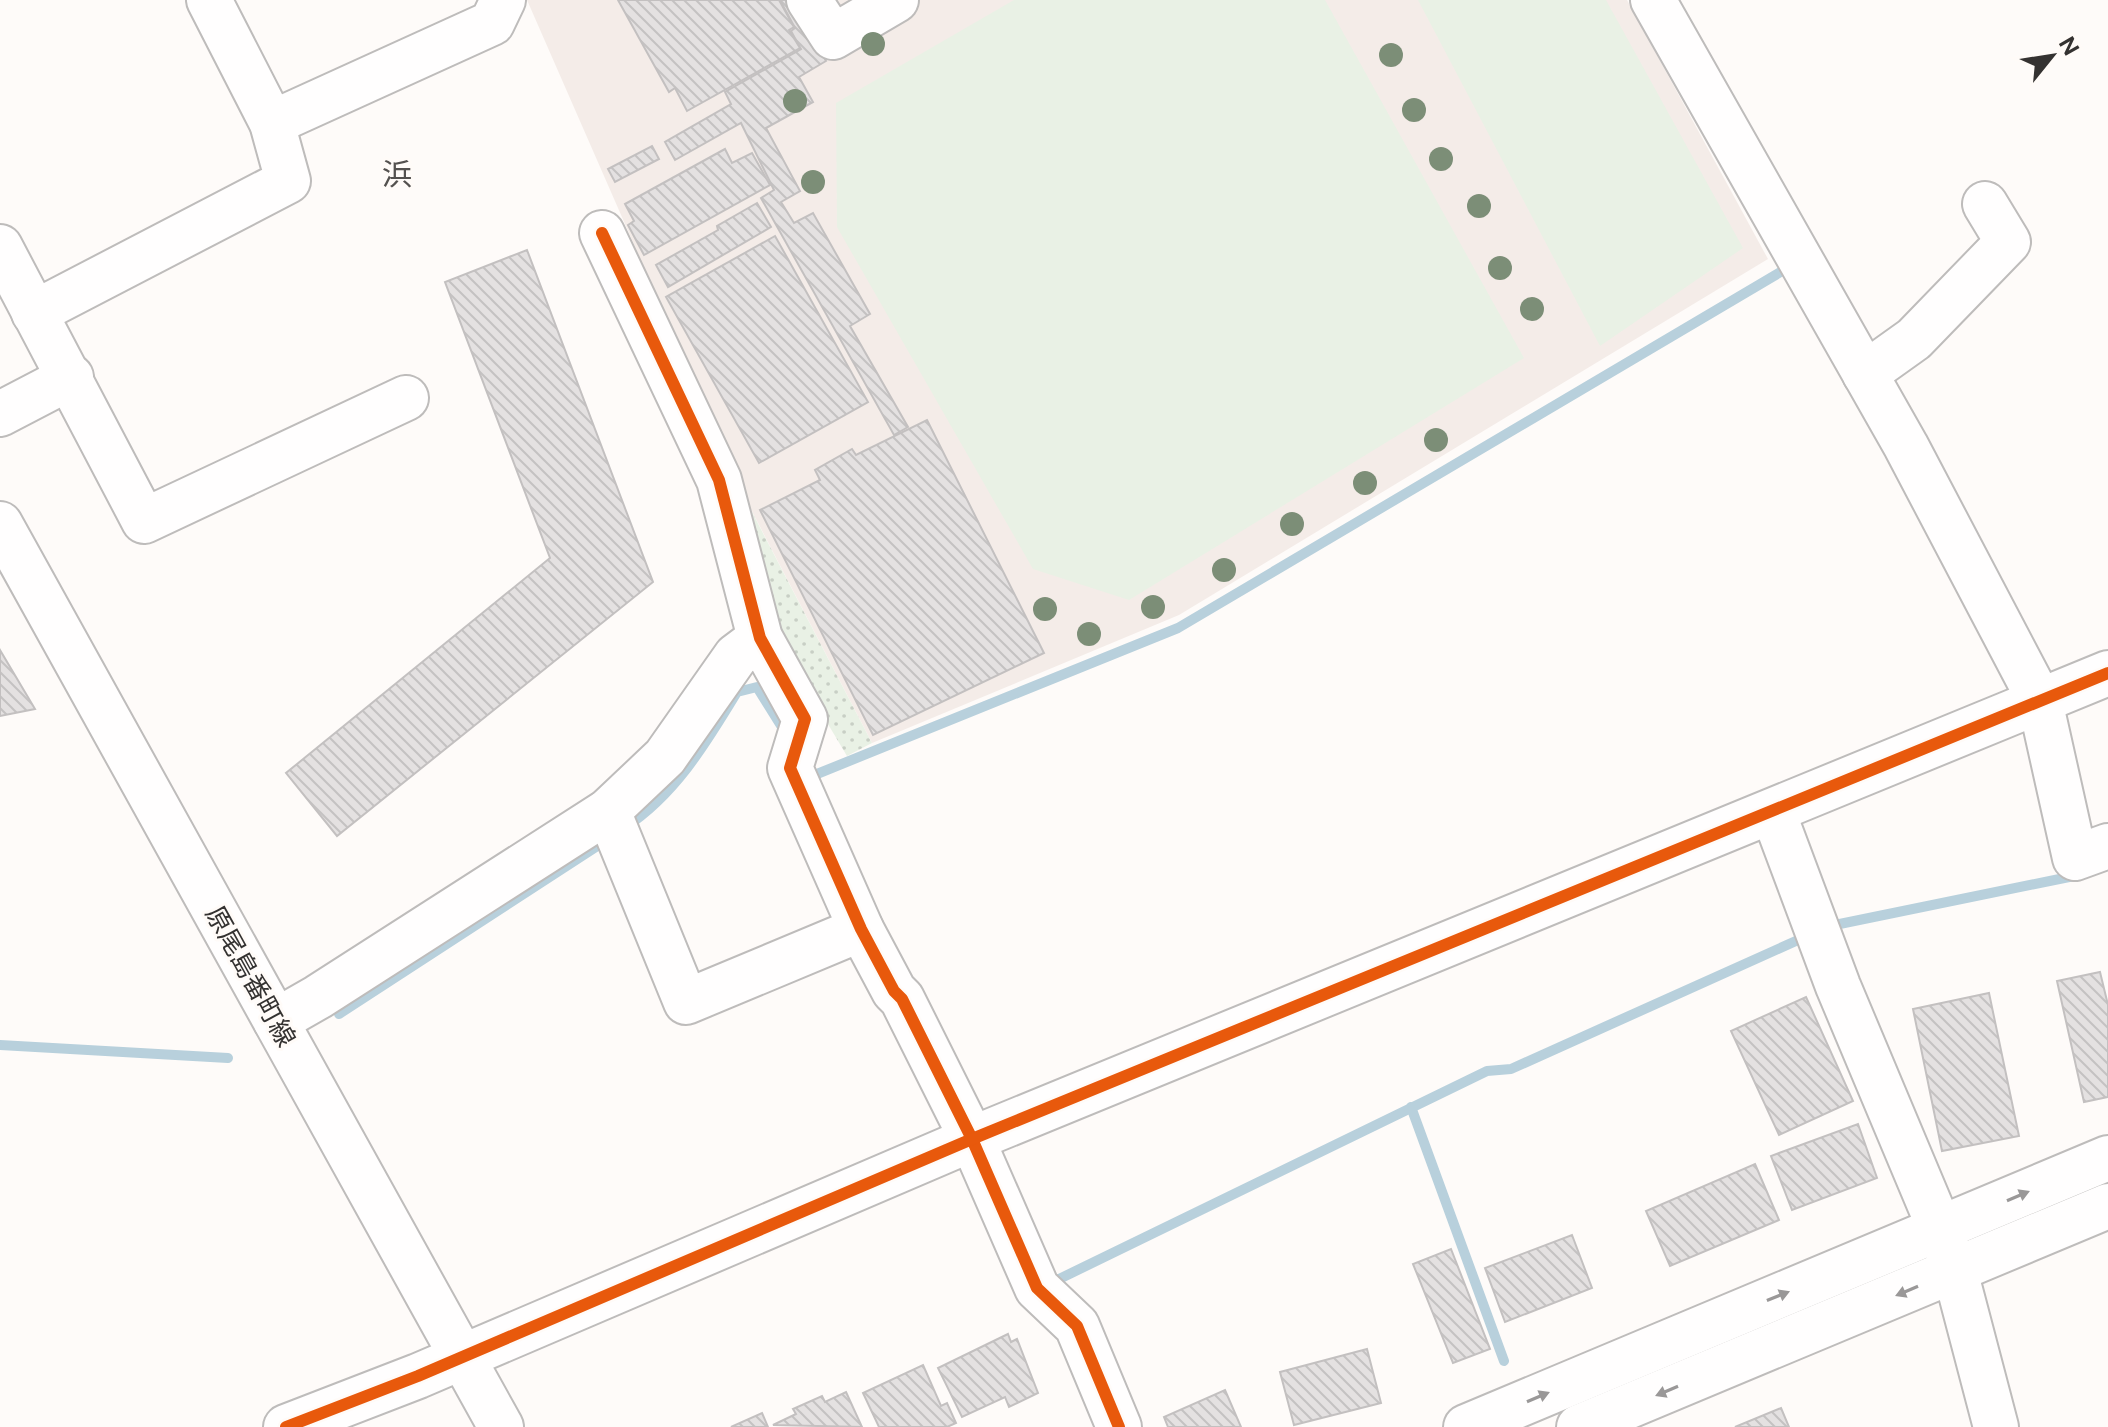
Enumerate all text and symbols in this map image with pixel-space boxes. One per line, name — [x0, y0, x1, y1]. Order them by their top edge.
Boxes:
north arrow — [2012, 16, 2092, 96]
text: N — [2054, 32, 2085, 60]
district label: 浜 — [382, 156, 412, 192]
street label: 原尾島番町線 — [200, 900, 302, 1052]
one-way arrow — [2006, 1189, 2030, 1202]
one-way arrow — [1895, 1285, 1919, 1298]
one-way arrow — [1766, 1289, 1790, 1302]
one-way arrow — [1655, 1384, 1679, 1397]
one-way arrow — [1526, 1390, 1550, 1403]

